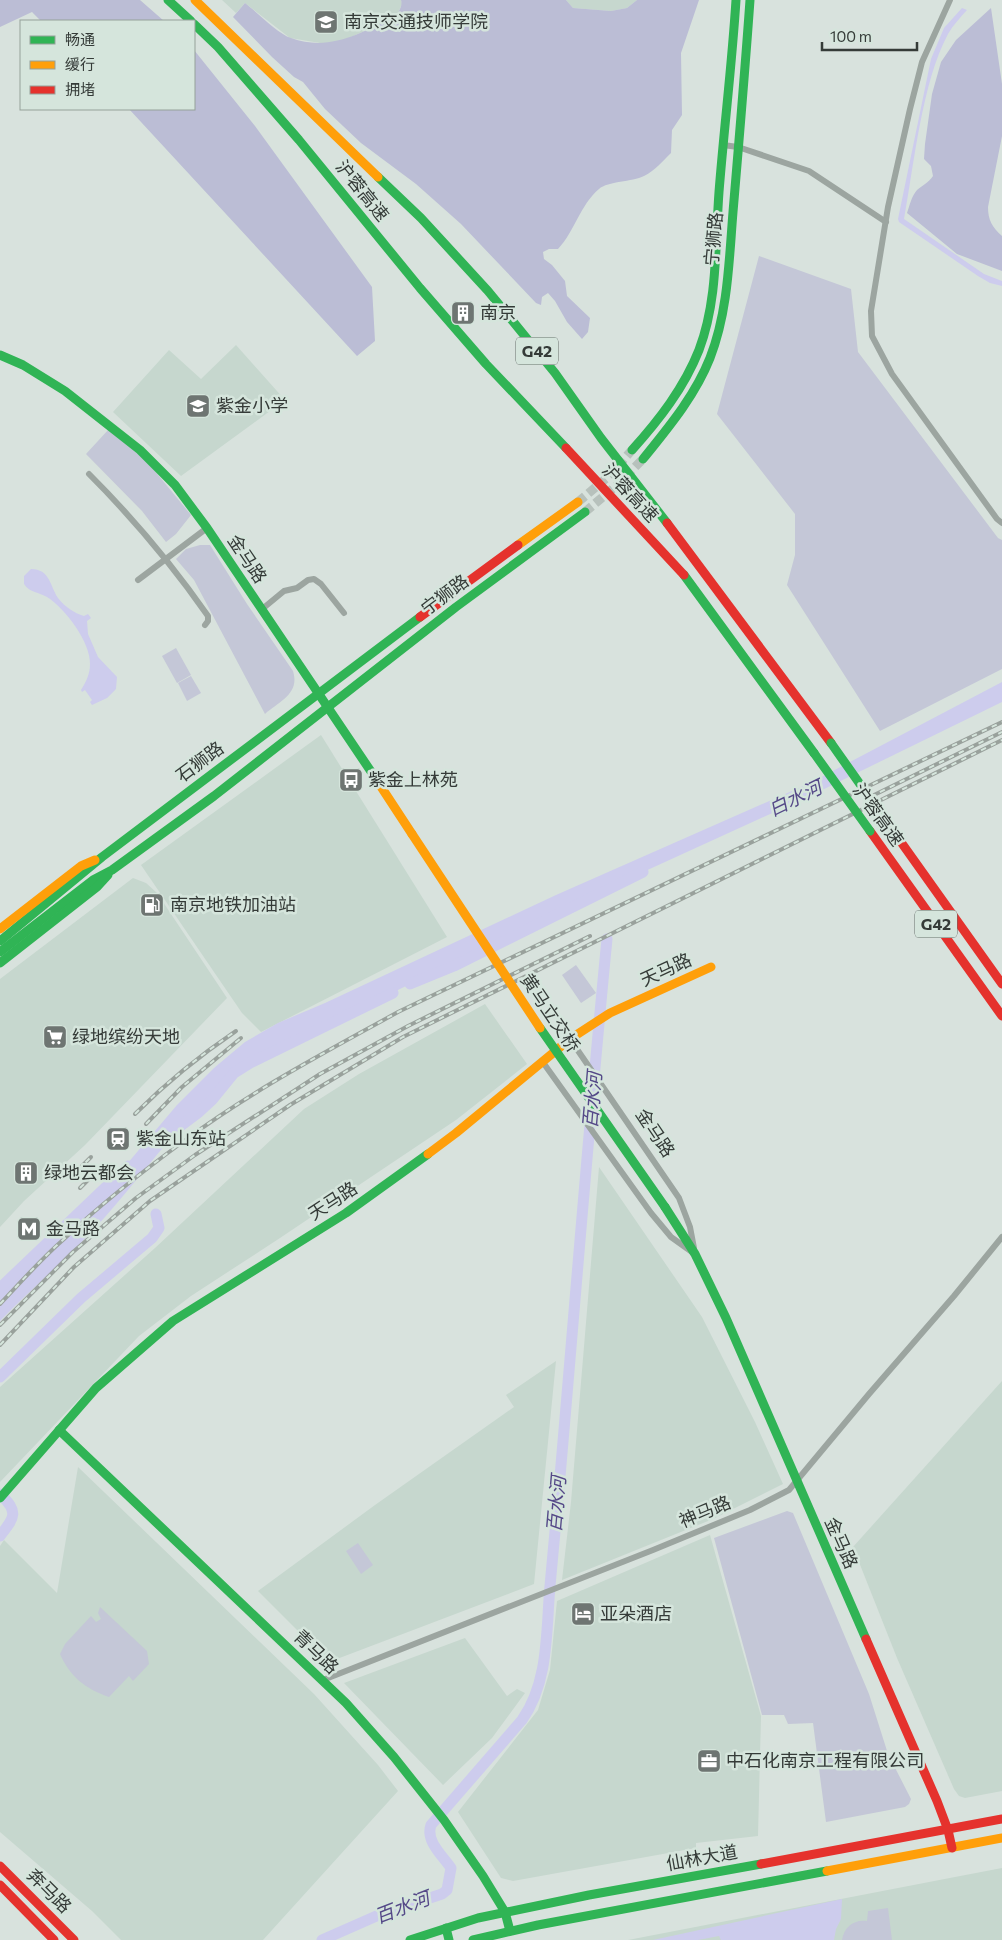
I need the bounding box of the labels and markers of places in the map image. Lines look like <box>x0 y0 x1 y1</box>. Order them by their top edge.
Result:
school or university icon: 南京交通技师学院 <box>313 9 339 35</box>
place label: 南京交通技师学院 <box>344 10 488 32</box>
building icon: 南京 <box>450 300 476 326</box>
place label: 南京 <box>480 301 516 323</box>
school or university icon: 紫金小学 <box>185 393 211 419</box>
place label: 紫金小学 <box>216 394 288 416</box>
bus stop icon: 紫金上林苑 <box>338 767 364 793</box>
place label: 紫金上林苑 <box>368 768 458 790</box>
fuel station icon: 南京地铁加油站 <box>139 892 165 918</box>
place label: 南京地铁加油站 <box>170 893 296 915</box>
supermarket icon: 绿地缤纷天地 <box>42 1024 68 1050</box>
place label: 绿地缤纷天地 <box>72 1025 180 1047</box>
station icon: 紫金山东站 <box>105 1126 131 1152</box>
place label: 紫金山东站 <box>136 1127 226 1149</box>
building icon: 绿地云都会 <box>13 1160 39 1186</box>
place label: 绿地云都会 <box>44 1161 134 1183</box>
metro station icon: 金马路 <box>16 1216 42 1242</box>
place label: 金马路 <box>46 1217 100 1239</box>
hotel icon: 亚朵酒店 <box>570 1601 596 1627</box>
place label: 亚朵酒店 <box>600 1602 672 1624</box>
office icon: 中石化南京工程有限公司 <box>696 1748 722 1774</box>
place label: 中石化南京工程有限公司 <box>726 1749 924 1771</box>

